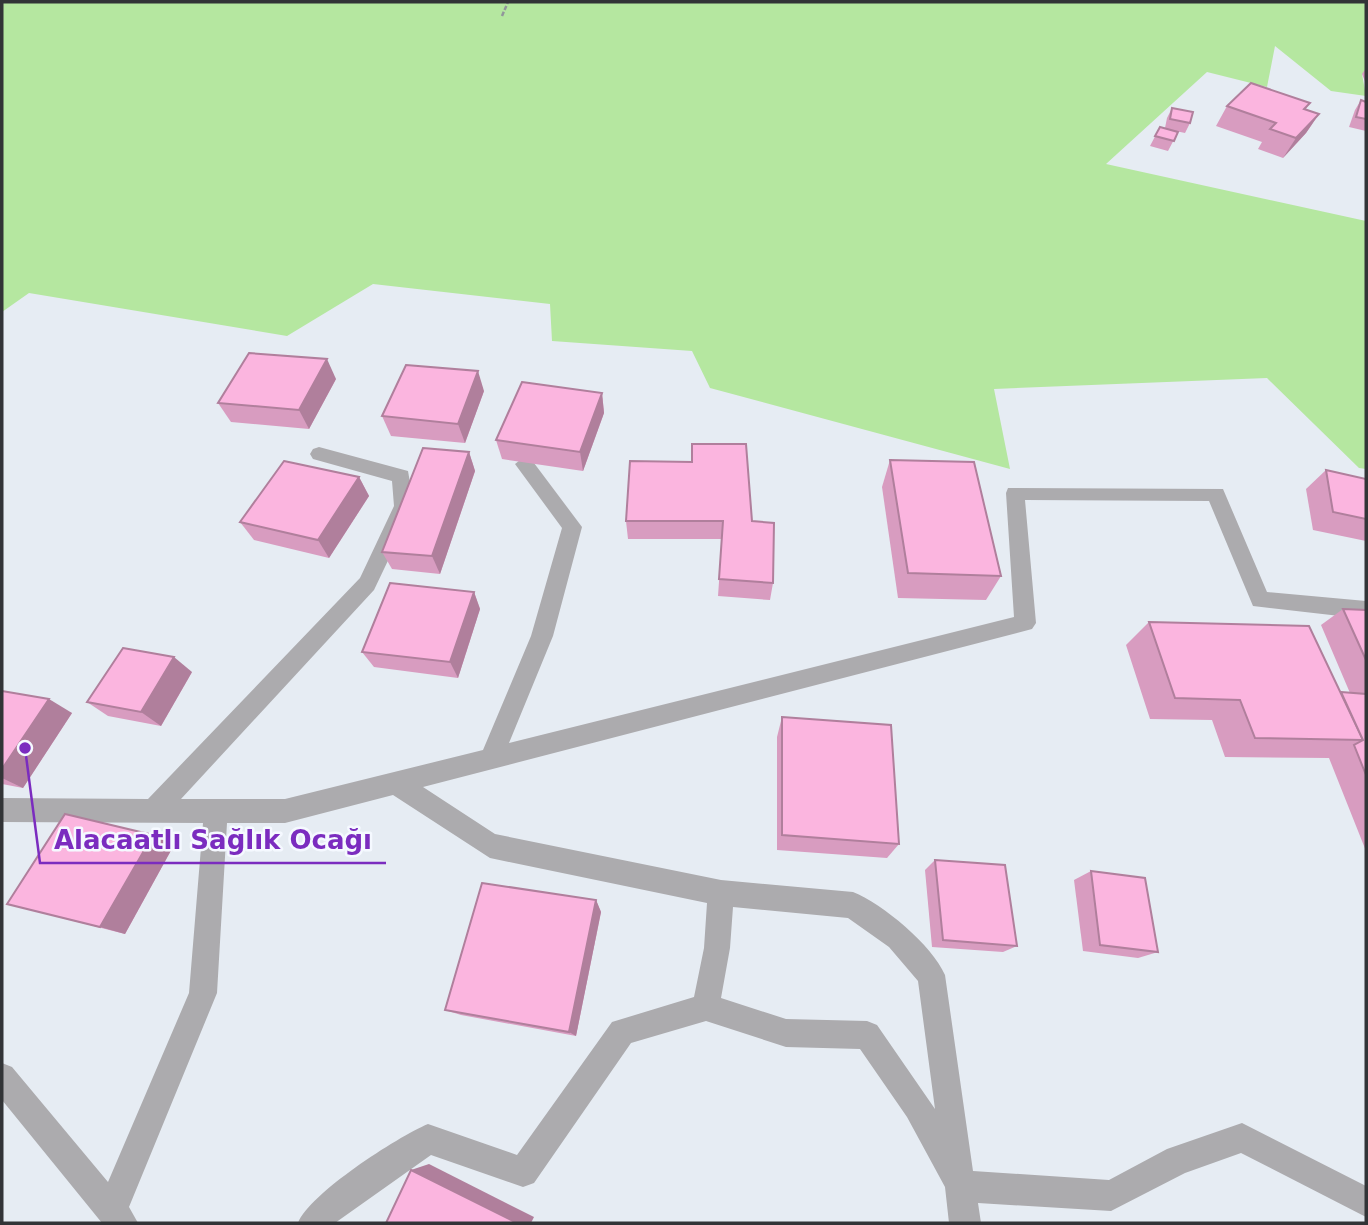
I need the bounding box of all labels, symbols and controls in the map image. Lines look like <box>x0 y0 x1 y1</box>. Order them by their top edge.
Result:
callout: Alacaatlı Sağlık Ocağı <box>40 816 386 863</box>
text: Alacaatlı Sağlık Ocağı <box>54 825 372 855</box>

